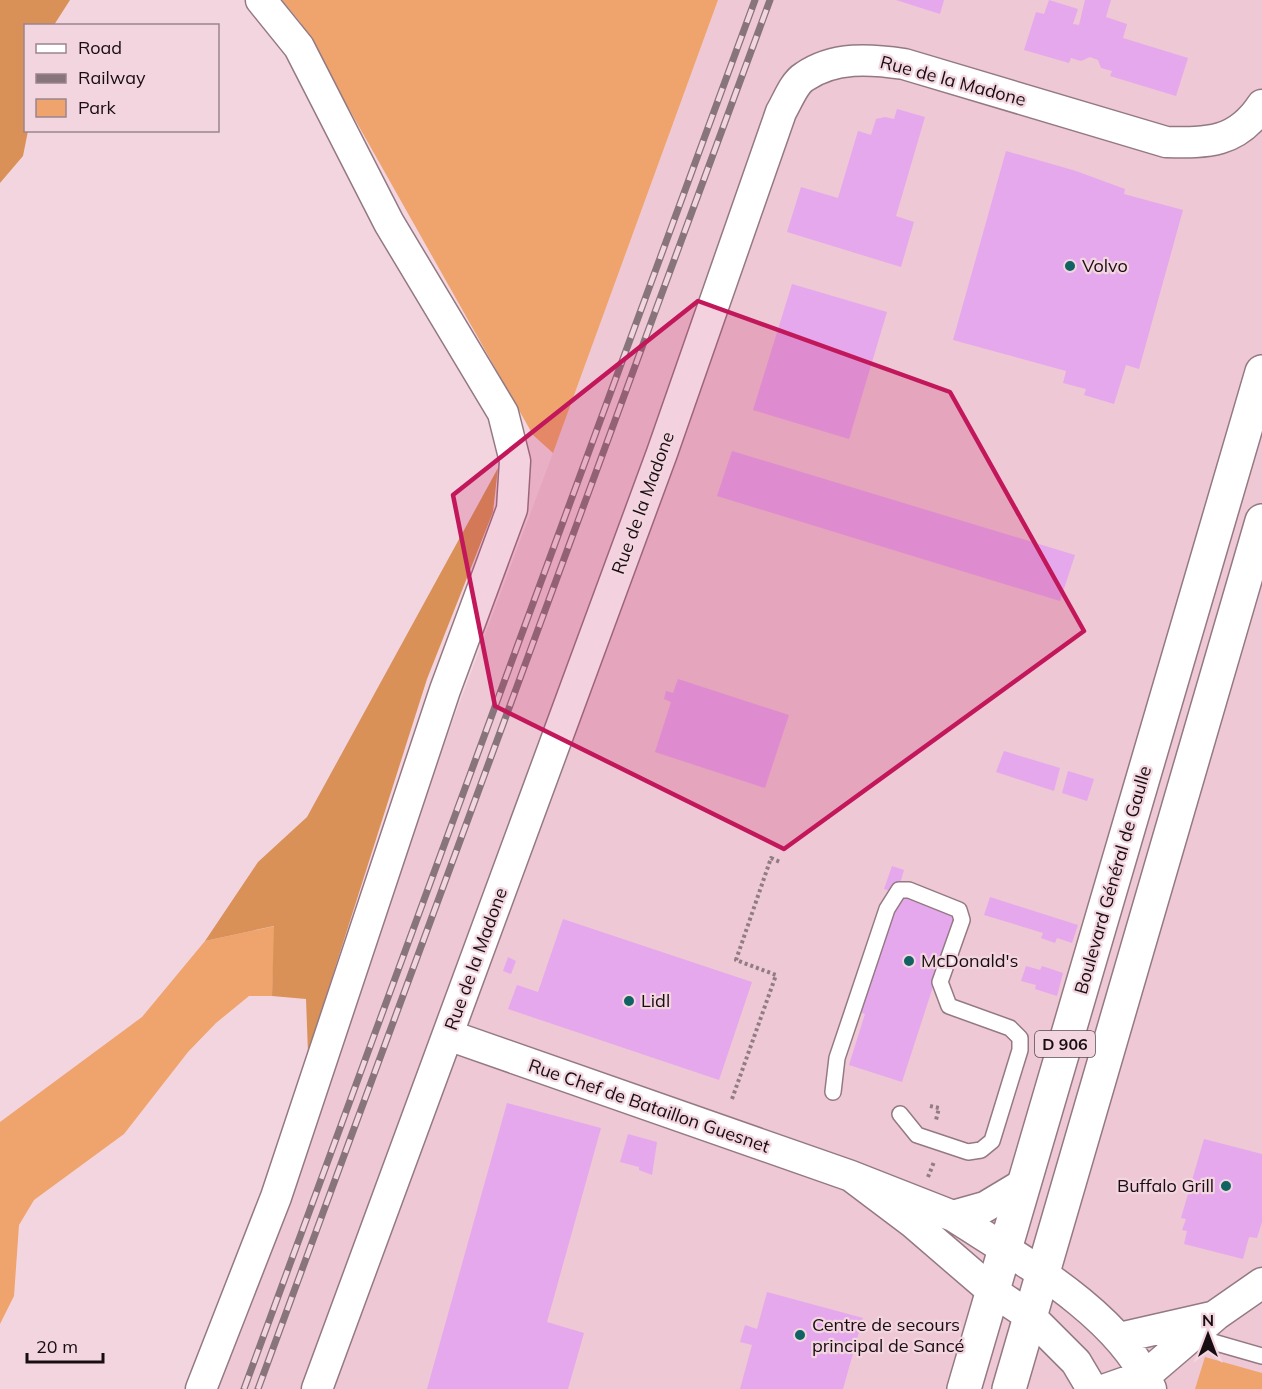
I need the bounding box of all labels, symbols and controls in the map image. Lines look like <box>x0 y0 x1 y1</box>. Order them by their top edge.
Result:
legend <box>24 24 219 132</box>
text: Road <box>78 36 122 59</box>
street label: Rue de la Madone <box>878 50 1029 111</box>
text: Railway <box>78 66 146 89</box>
text: Park <box>78 96 117 119</box>
place label: Volvo <box>1082 254 1128 277</box>
marker: Volvo <box>1063 259 1077 273</box>
street label: Rue de la Madone <box>606 428 679 577</box>
street label: Boulevard Général de Gaulle <box>1069 763 1156 997</box>
street label: Rue de la Madone <box>439 884 512 1033</box>
place label: McDonald's <box>921 949 1018 972</box>
marker: McDonald's <box>902 954 916 968</box>
place label: Lidl <box>641 989 670 1012</box>
marker: Lidl <box>622 994 636 1008</box>
road number: D 906 <box>1035 1031 1095 1057</box>
street label: Rue Chef de Bataillon Guesnet <box>526 1053 773 1158</box>
place label: Buffalo Grill <box>1117 1174 1214 1197</box>
marker: Buffalo Grill <box>1219 1179 1233 1193</box>
north arrow <box>1178 1305 1238 1365</box>
text: N <box>1202 1310 1214 1330</box>
place label: Centre de secours principal de Sancé <box>812 1313 964 1357</box>
scale bar <box>27 1326 104 1364</box>
marker: Centre de secours principal de Sancé <box>793 1328 807 1342</box>
text: 20 m <box>36 1335 78 1358</box>

